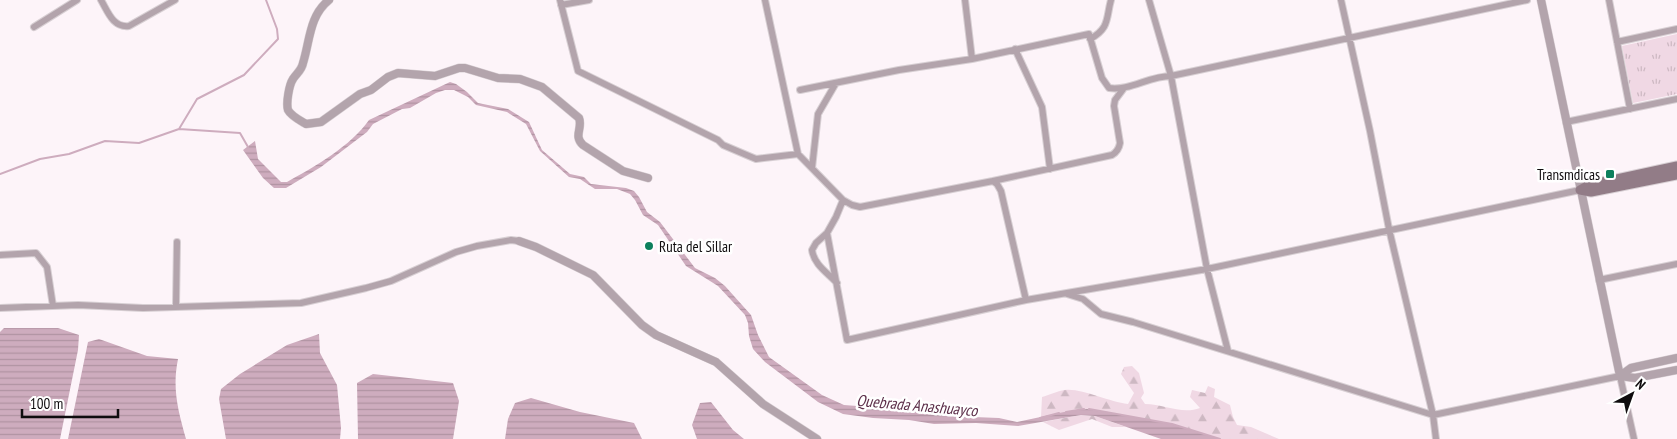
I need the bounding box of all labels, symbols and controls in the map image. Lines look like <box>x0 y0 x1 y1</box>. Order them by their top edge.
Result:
place label: Transmdicas <box>1537 165 1600 184</box>
marker: Transmdicas <box>1604 168 1616 180</box>
place label: Ruta del Sillar <box>659 237 733 256</box>
marker: Ruta del Sillar <box>643 240 655 252</box>
north arrow <box>1607 369 1657 419</box>
text: N <box>1632 375 1649 393</box>
scale bar <box>22 386 119 418</box>
water label: Quebrada Anashuayco <box>856 390 979 420</box>
text: 100 m <box>30 394 63 413</box>

